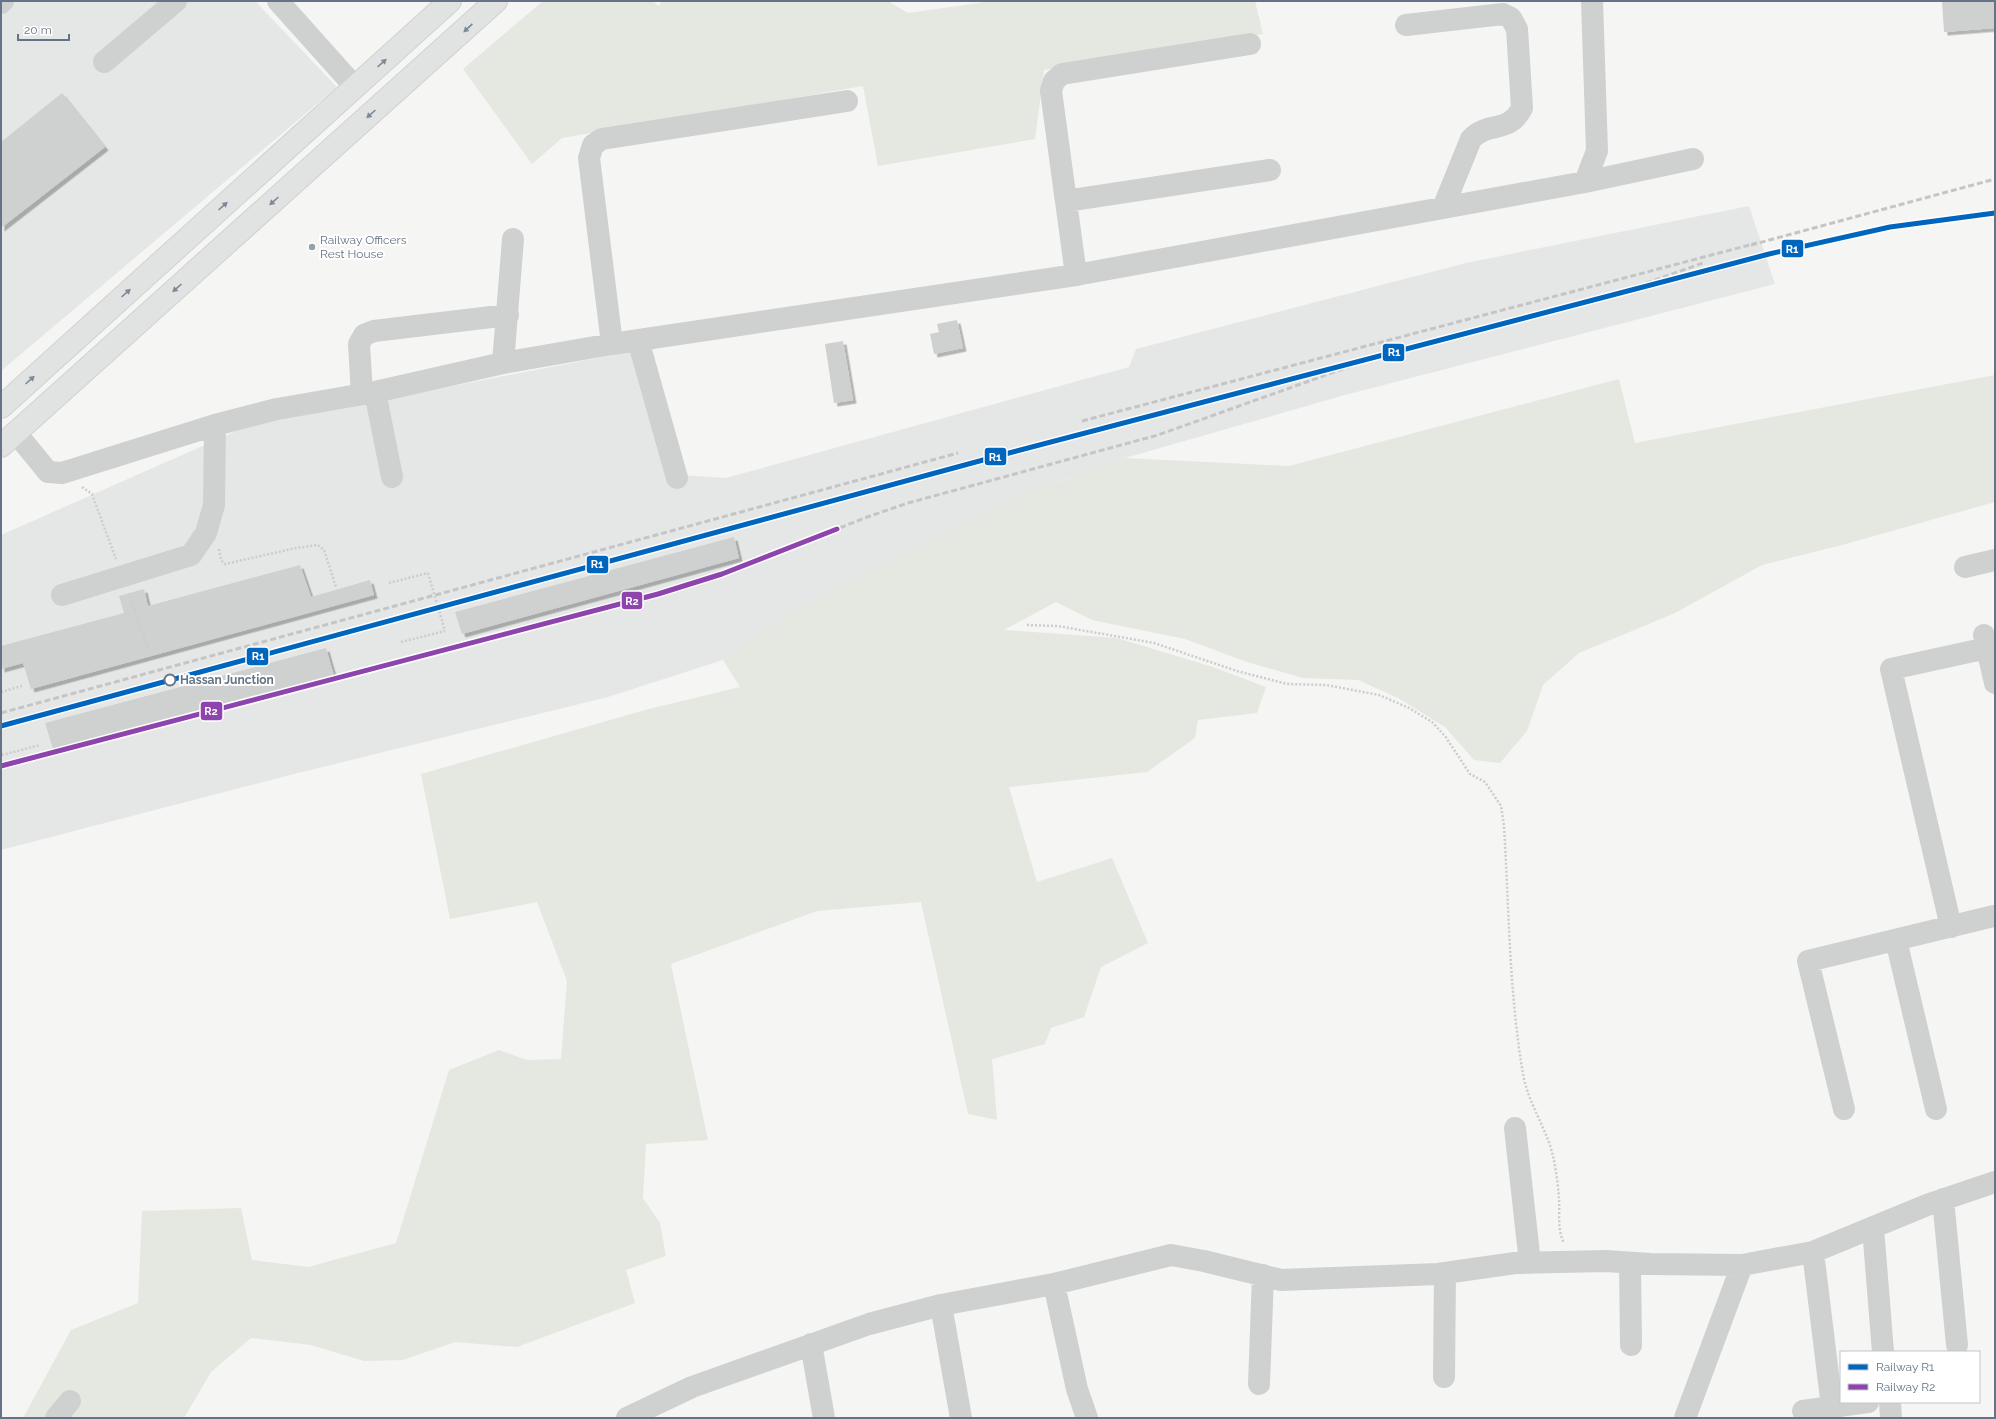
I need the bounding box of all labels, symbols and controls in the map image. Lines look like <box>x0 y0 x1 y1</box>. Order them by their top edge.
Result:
scale bar <box>18 16 69 42</box>
text: 20 m <box>24 23 52 37</box>
one-way arrow <box>463 23 473 32</box>
one-way arrow <box>376 58 387 67</box>
one-way arrow <box>366 110 376 119</box>
one-way arrow <box>269 196 279 205</box>
one-way arrow <box>217 201 228 210</box>
place label: Railway Officers Rest House <box>320 233 407 261</box>
line badge: R1 <box>1781 239 1804 258</box>
marker: Railway Officers Rest House <box>307 242 317 252</box>
text: R1 <box>1786 243 1799 256</box>
one-way arrow <box>172 283 182 292</box>
one-way arrow <box>121 288 131 297</box>
line badge: R1 <box>1382 343 1405 362</box>
text: R1 <box>1388 346 1401 359</box>
one-way arrow <box>25 376 35 385</box>
line badge: R1 <box>984 447 1007 466</box>
text: R1 <box>989 451 1002 464</box>
line badge: R1 <box>586 555 609 574</box>
text: R1 <box>591 558 604 571</box>
line badge: R2 <box>621 591 643 610</box>
text: R2 <box>625 595 639 608</box>
line badge: R1 <box>246 647 269 666</box>
text: R1 <box>252 650 265 663</box>
marker: Hassan Junction <box>163 673 177 687</box>
place label: Hassan Junction <box>180 673 274 687</box>
line badge: R2 <box>200 701 223 721</box>
text: R2 <box>204 705 218 718</box>
legend <box>1840 1351 1980 1403</box>
text: Railway R1 <box>1876 1360 1934 1374</box>
text: Railway R2 <box>1876 1380 1935 1394</box>

